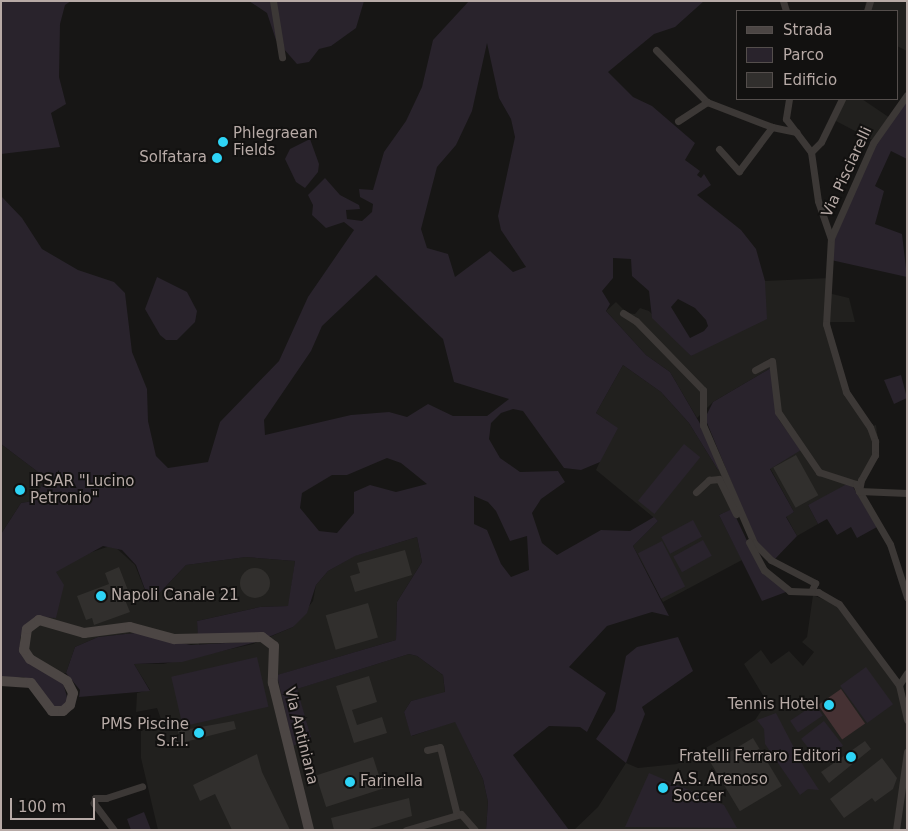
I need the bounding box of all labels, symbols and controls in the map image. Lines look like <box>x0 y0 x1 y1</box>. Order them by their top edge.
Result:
legend <box>736 10 898 100</box>
text: Strada <box>783 21 832 39</box>
text: Parco <box>783 46 824 64</box>
text: Edificio <box>783 71 837 89</box>
place label: Phlegraean Fields <box>233 124 318 159</box>
street label: Via Pisciarelli <box>818 124 876 220</box>
marker: Phlegraean Fields <box>217 136 229 148</box>
place label: Solfatara <box>139 149 207 167</box>
marker: Solfatara <box>211 152 223 164</box>
place label: IPSAR "Lucino Petronio" <box>30 472 134 507</box>
marker: IPSAR "Lucino Petronio" <box>14 484 26 496</box>
place label: Napoli Canale 21 <box>111 587 239 605</box>
marker: Napoli Canale 21 <box>95 590 107 602</box>
street label: Via Antiniana <box>280 686 322 786</box>
place label: Tennis Hotel <box>728 696 819 714</box>
marker: Tennis Hotel <box>823 699 835 711</box>
place label: PMS Piscine S.r.l. <box>101 715 189 750</box>
marker: PMS Piscine S.r.l. <box>193 727 205 739</box>
place label: Fratelli Ferraro Editori <box>679 748 841 766</box>
marker: Fratelli Ferraro Editori <box>845 751 857 763</box>
place label: A.S. Arenoso Soccer <box>673 770 768 805</box>
place label: Farinella <box>360 773 423 791</box>
marker: Farinella <box>344 776 356 788</box>
marker: A.S. Arenoso Soccer <box>657 782 669 794</box>
scale bar <box>12 788 98 820</box>
text: 100 m <box>18 798 66 816</box>

